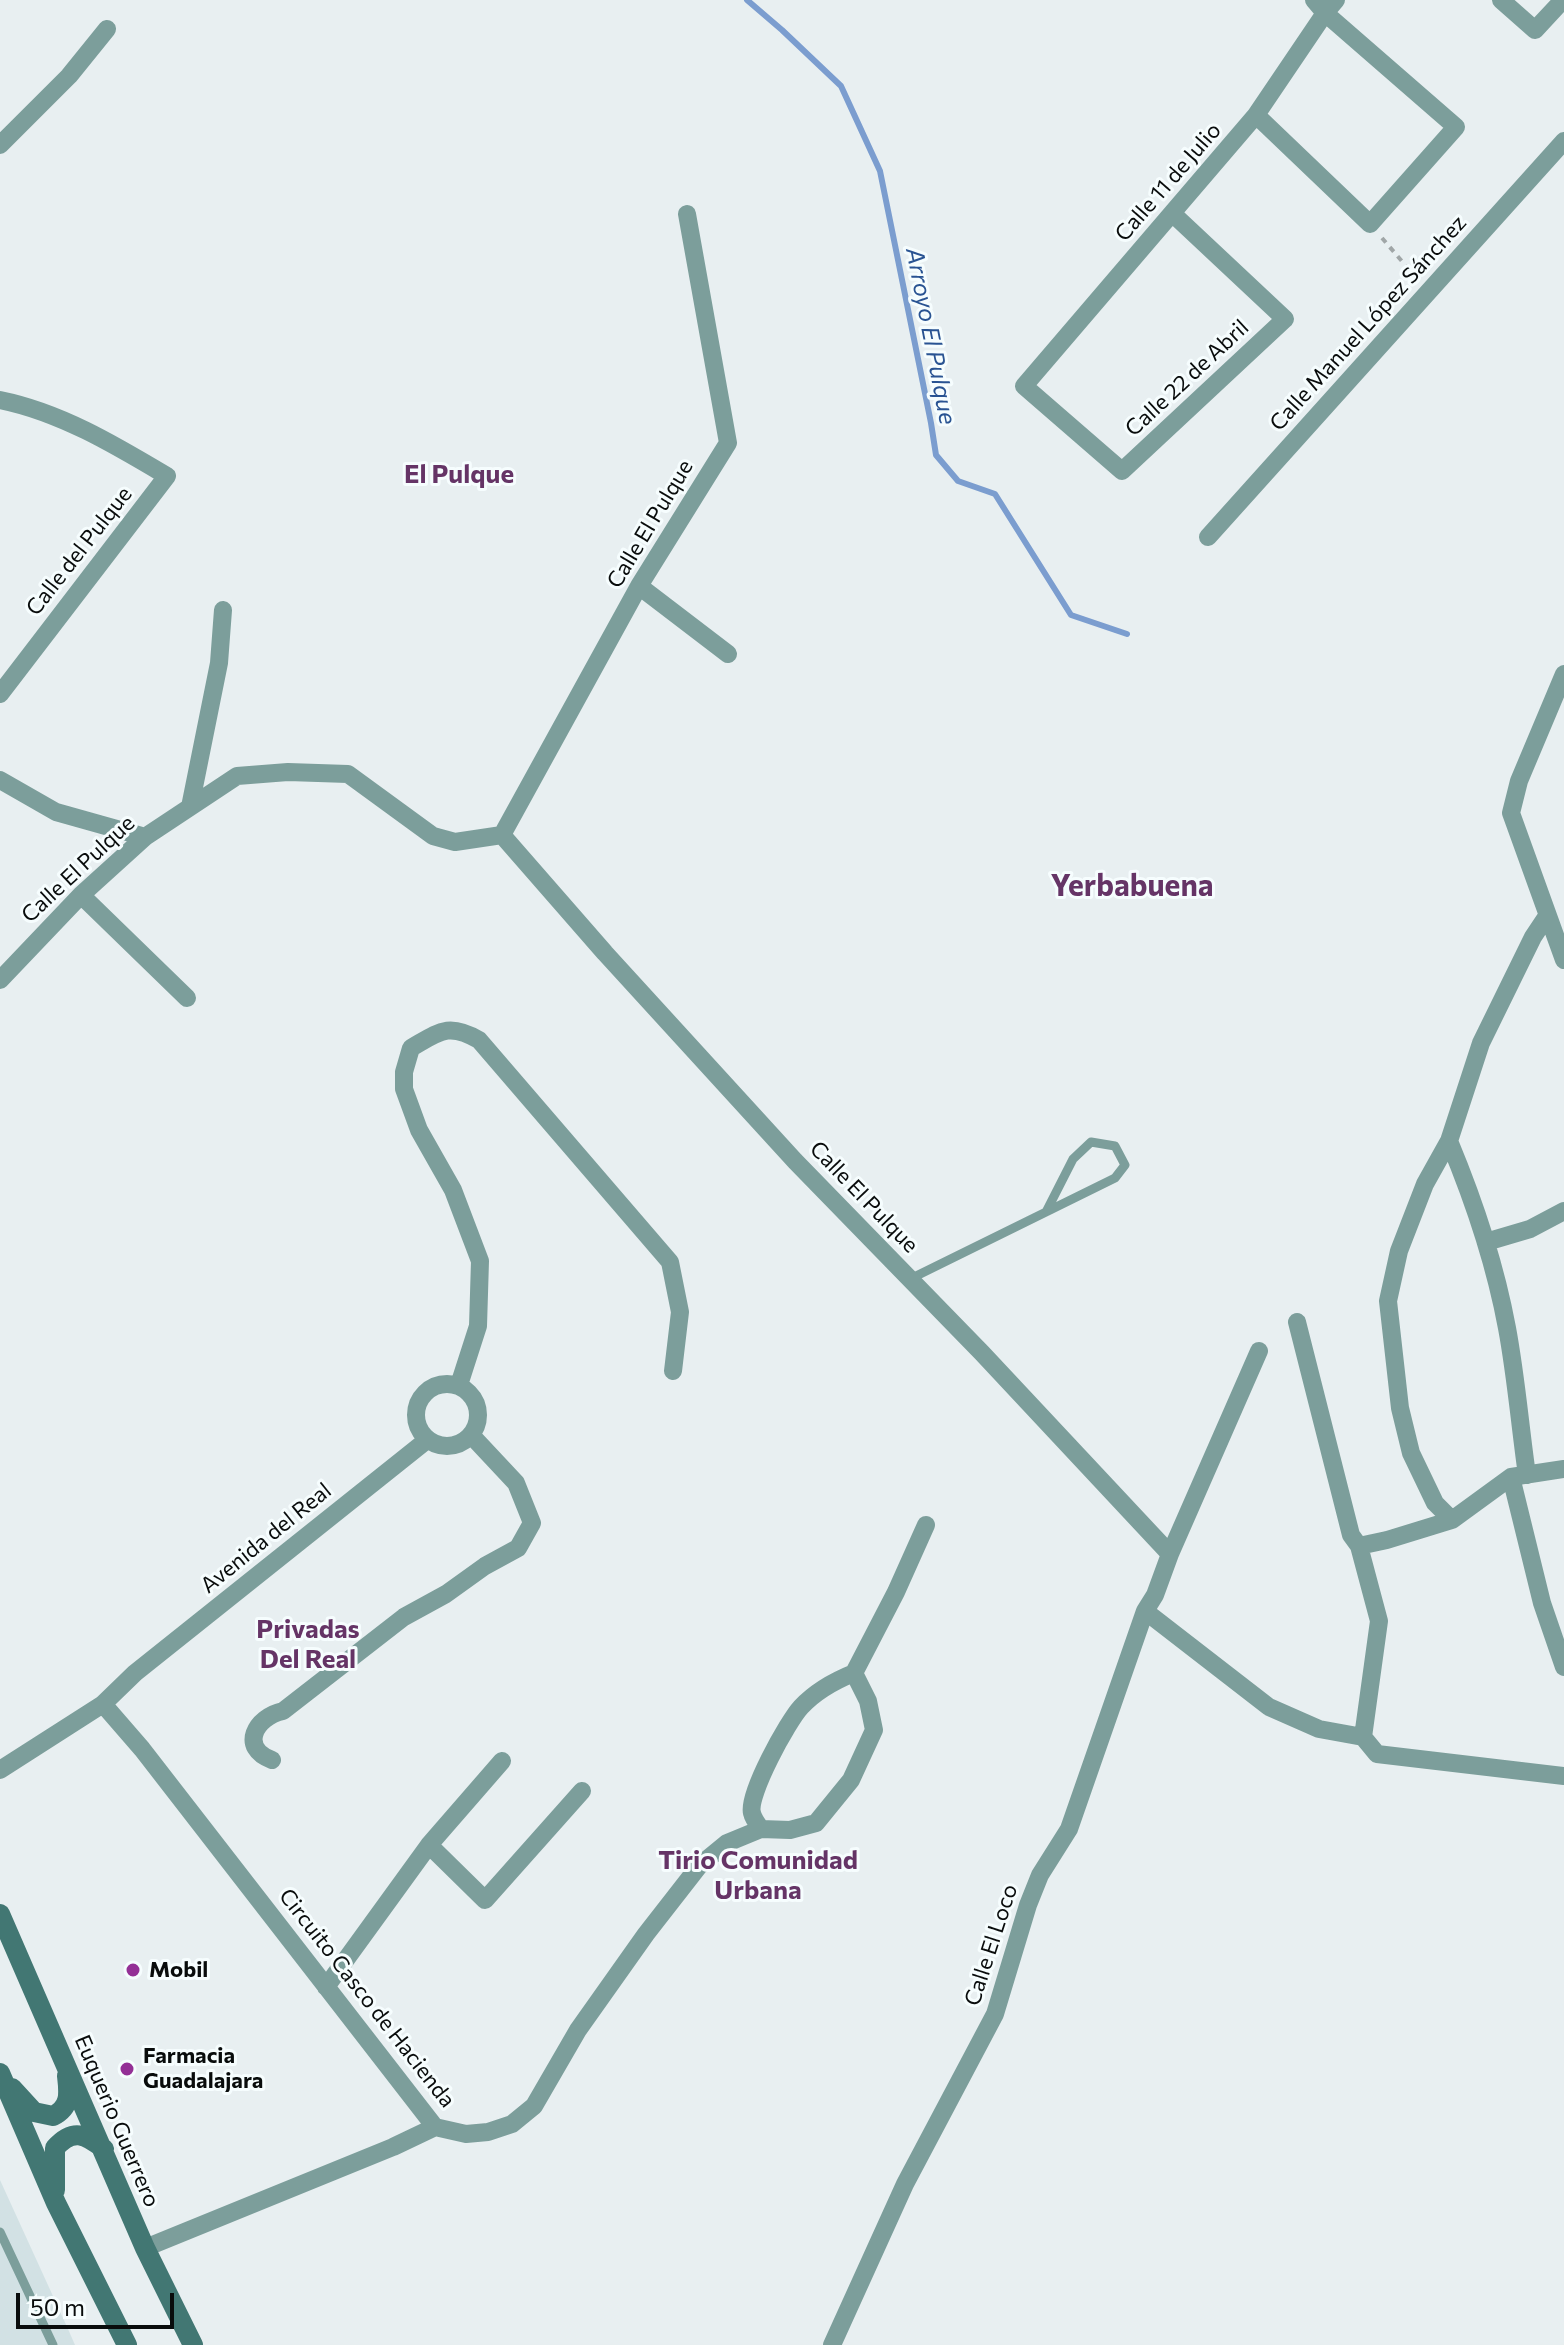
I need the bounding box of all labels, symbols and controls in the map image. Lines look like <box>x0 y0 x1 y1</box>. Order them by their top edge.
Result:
street label: Calle 11 de Julio <box>1109 117 1227 247</box>
street label: Calle Manuel López Sánchez <box>1264 210 1472 436</box>
water label: Arroyo El Pulque <box>900 245 962 427</box>
street label: Calle 22 de Abril <box>1120 314 1254 442</box>
street label: Calle El Pulque <box>601 455 699 593</box>
district label: El Pulque <box>404 458 514 490</box>
street label: Calle del Pulque <box>21 481 137 621</box>
street label: Calle El Pulque <box>16 810 140 928</box>
district label: Yerbabuena <box>1050 868 1214 904</box>
street label: Calle El Pulque <box>804 1136 924 1258</box>
street label: Avenida del Real <box>195 1477 337 1599</box>
district label: Privadas Del Real <box>256 1613 360 1674</box>
district label: Tirio Comunidad Urbana <box>658 1844 858 1906</box>
street label: Calle El Loco <box>959 1881 1023 2009</box>
street label: Circuito Casco de Hacienda <box>273 1883 461 2113</box>
place label: Mobil <box>149 1957 208 1983</box>
marker: Mobil <box>124 1961 142 1979</box>
street label: Euquerio Guerrero <box>69 2031 165 2211</box>
place label: Farmacia Guadalajara <box>143 2043 263 2094</box>
marker: Farmacia Guadalajara <box>118 2060 136 2078</box>
scale bar <box>20 2277 178 2327</box>
text: 50 m <box>30 2292 85 2321</box>

